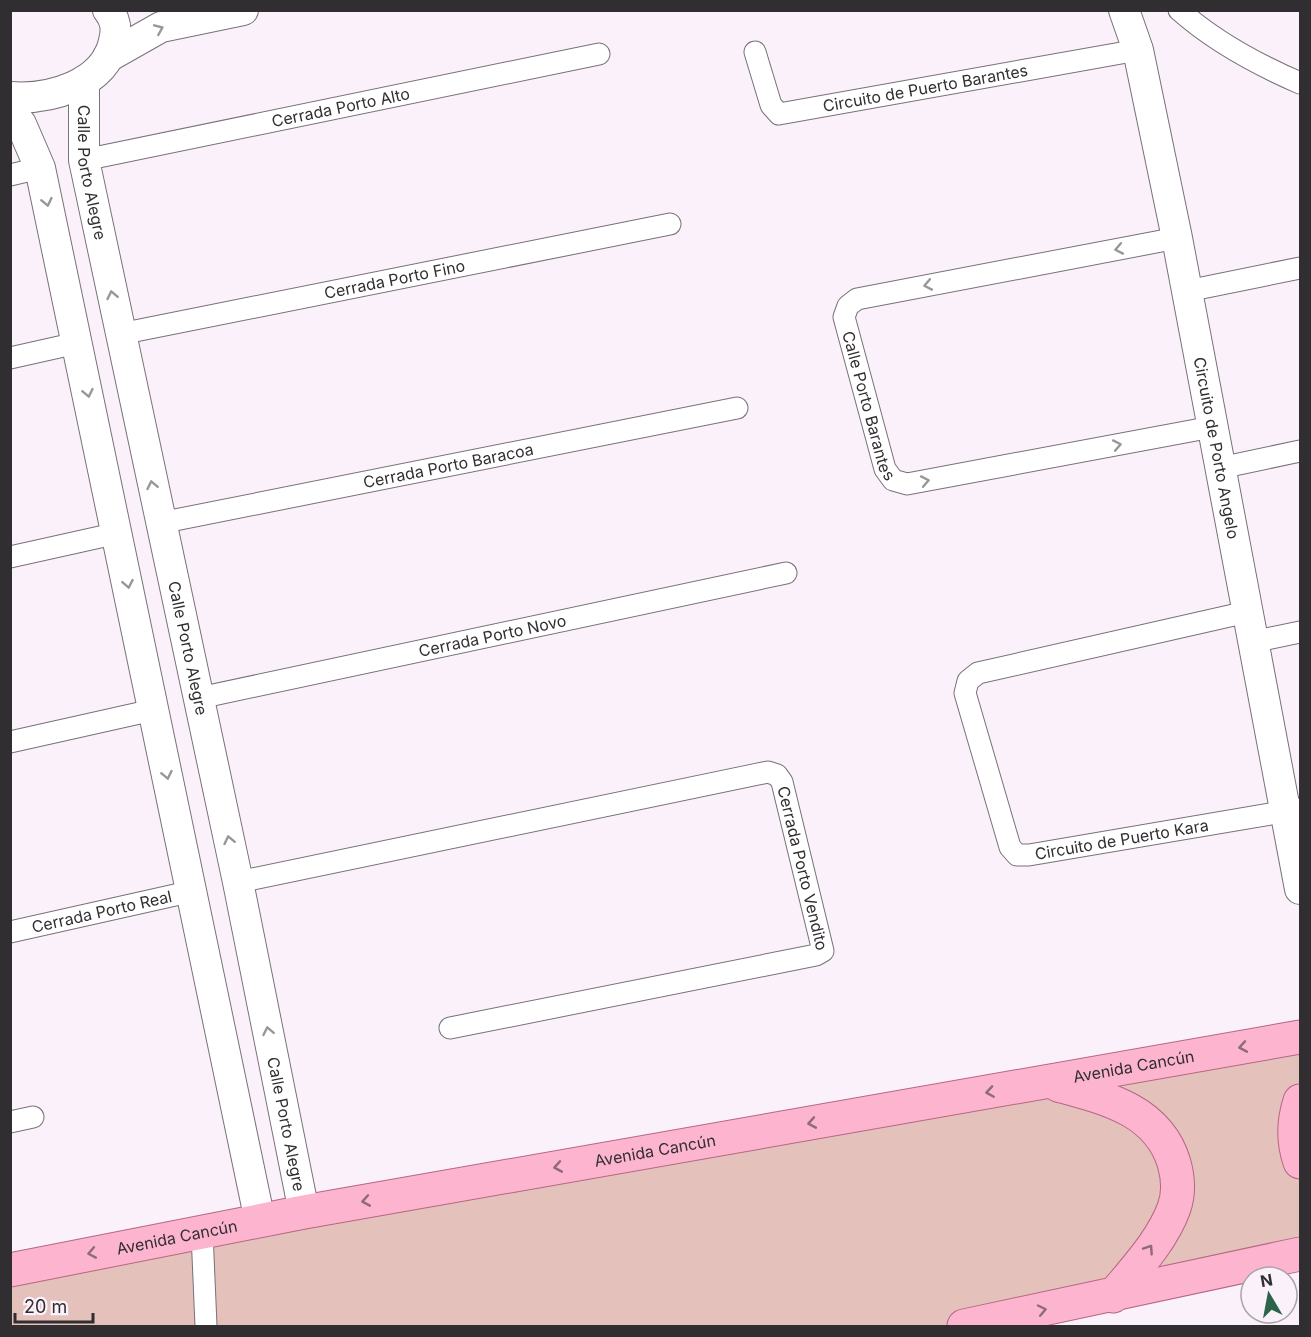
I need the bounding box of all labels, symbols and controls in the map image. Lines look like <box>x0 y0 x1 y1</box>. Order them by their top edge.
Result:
one-way arrow <box>153 24 164 36</box>
street label: Circuito de Puerto Barantes <box>821 60 1029 116</box>
street label: Cerrada Porto Alto <box>270 83 411 131</box>
street label: Calle Porto Alegre <box>74 105 111 242</box>
one-way arrow <box>40 197 53 207</box>
one-way arrow <box>1115 242 1125 255</box>
street label: Cerrada Porto Fino <box>322 255 467 303</box>
one-way arrow <box>923 278 933 291</box>
one-way arrow <box>106 290 119 300</box>
street label: Calle Porto Barantes <box>838 329 900 484</box>
street label: Circuito de Porto Angelo <box>1190 355 1244 541</box>
one-way arrow <box>81 388 94 398</box>
street label: Cerrada Porto Baracoa <box>361 439 535 492</box>
one-way arrow <box>1111 439 1121 452</box>
one-way arrow <box>920 475 930 488</box>
one-way arrow <box>146 481 159 491</box>
one-way arrow <box>121 578 134 588</box>
street label: Calle Porto Alegre <box>164 579 212 717</box>
street label: Cerrada Porto Novo <box>417 610 568 661</box>
one-way arrow <box>160 769 173 779</box>
street label: Cerrada Porto Vendito <box>773 784 832 952</box>
street label: Circuito de Puerto Kara <box>1033 815 1210 864</box>
one-way arrow <box>224 835 237 845</box>
street label: Cerrada Porto Real <box>30 886 174 937</box>
one-way arrow <box>262 1026 275 1036</box>
one-way arrow <box>1238 1041 1248 1053</box>
street label: Avenida Cancún <box>1071 1046 1196 1087</box>
street label: Calle Porto Alegre <box>263 1055 310 1193</box>
one-way arrow <box>986 1086 995 1098</box>
one-way arrow <box>807 1116 817 1128</box>
street label: Avenida Cancún <box>593 1130 717 1171</box>
one-way arrow <box>553 1161 563 1173</box>
one-way arrow <box>361 1194 371 1207</box>
street label: Avenida Cancún <box>115 1215 239 1259</box>
one-way arrow <box>1142 1245 1153 1256</box>
one-way arrow <box>87 1246 97 1259</box>
north arrow <box>1239 1265 1299 1325</box>
text: N <box>1259 1269 1274 1291</box>
scale bar <box>15 1286 93 1324</box>
text: 20 m <box>24 1296 67 1317</box>
one-way arrow <box>1037 1305 1047 1318</box>

